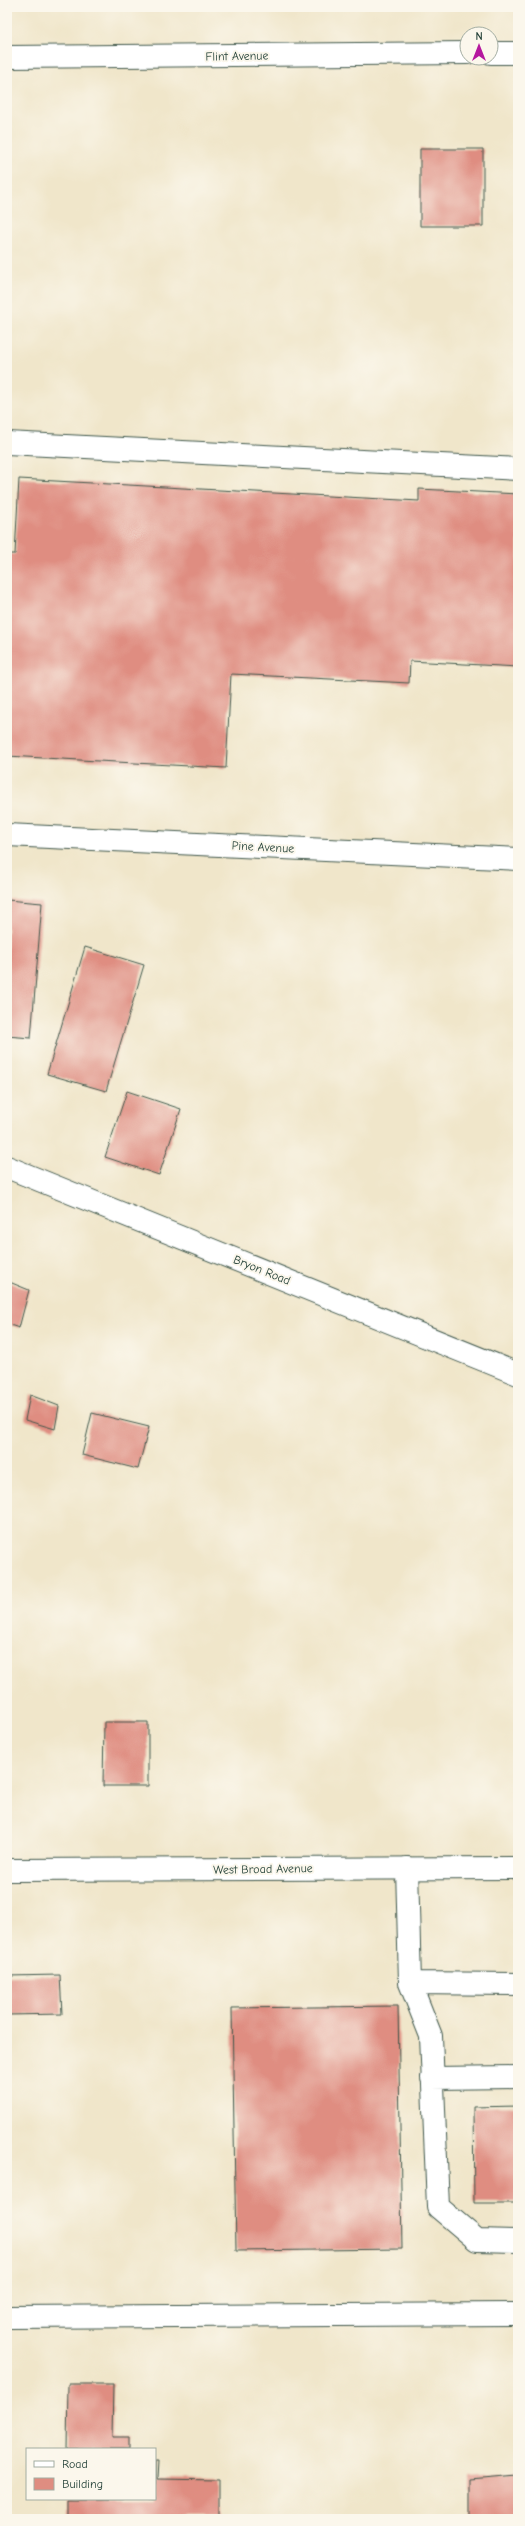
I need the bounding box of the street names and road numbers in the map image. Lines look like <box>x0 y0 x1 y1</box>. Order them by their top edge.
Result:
street label: Flint Avenue <box>205 48 269 64</box>
street label: Pine Avenue <box>231 838 295 856</box>
street label: Bryon Road <box>231 1252 293 1288</box>
street label: West Broad Avenue <box>213 1861 313 1877</box>

